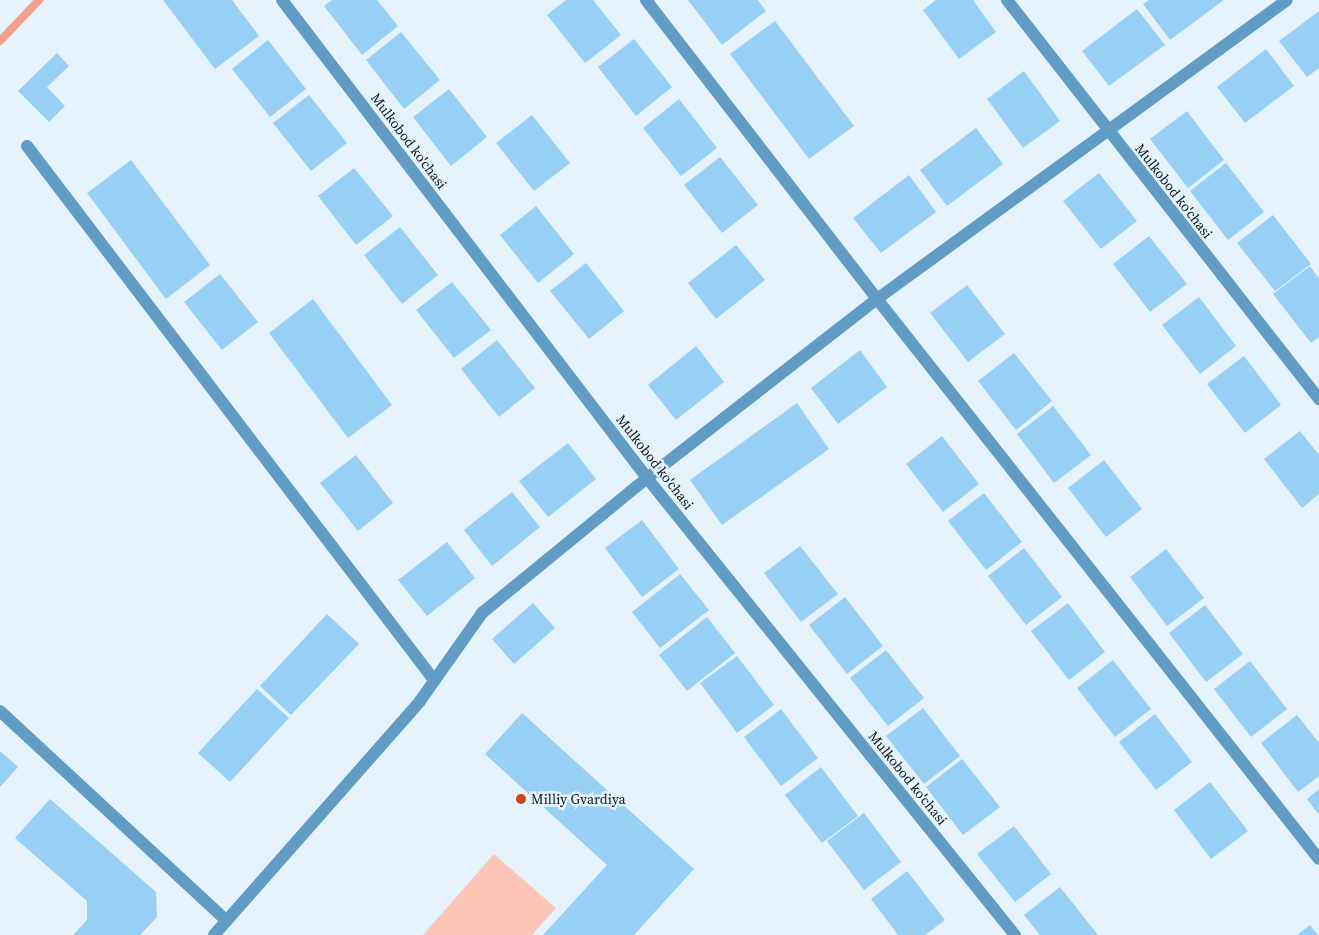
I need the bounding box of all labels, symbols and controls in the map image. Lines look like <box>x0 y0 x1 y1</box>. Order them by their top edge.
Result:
street label: Mulkobod ko'chasi <box>368 90 450 192</box>
street label: Mulkobod ko'chasi <box>1132 140 1216 242</box>
street label: Mulkobod ko'chasi <box>613 411 697 513</box>
street label: Mulkobod ko'chasi <box>865 728 951 828</box>
place label: Milliy Gvardiya <box>531 791 626 807</box>
marker: Milliy Gvardiya <box>515 793 527 805</box>

